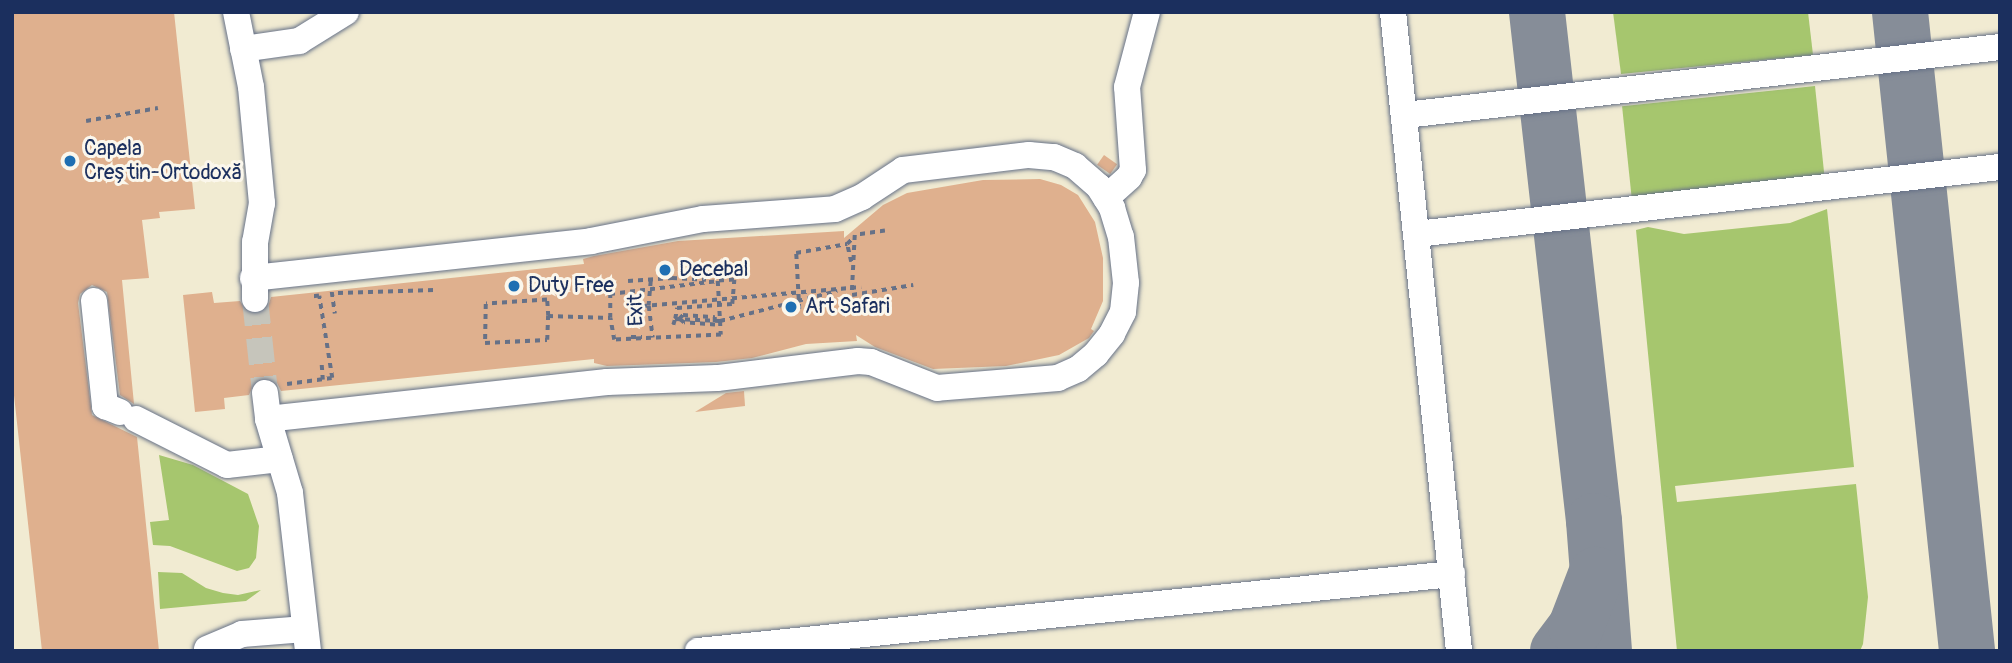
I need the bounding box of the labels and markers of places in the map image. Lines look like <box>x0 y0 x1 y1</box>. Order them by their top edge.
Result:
place label: Capela Creștin-Ortodoxă <box>84 136 243 186</box>
marker: Capela Creștin-Ortodoxă <box>62 153 78 169</box>
place label: Decebal <box>679 257 749 283</box>
marker: Decebal <box>657 262 673 278</box>
place label: Duty Free <box>528 273 614 299</box>
marker: Duty Free <box>506 278 522 294</box>
place label: Art Safari <box>805 294 890 320</box>
marker: Art Safari <box>783 299 799 315</box>

